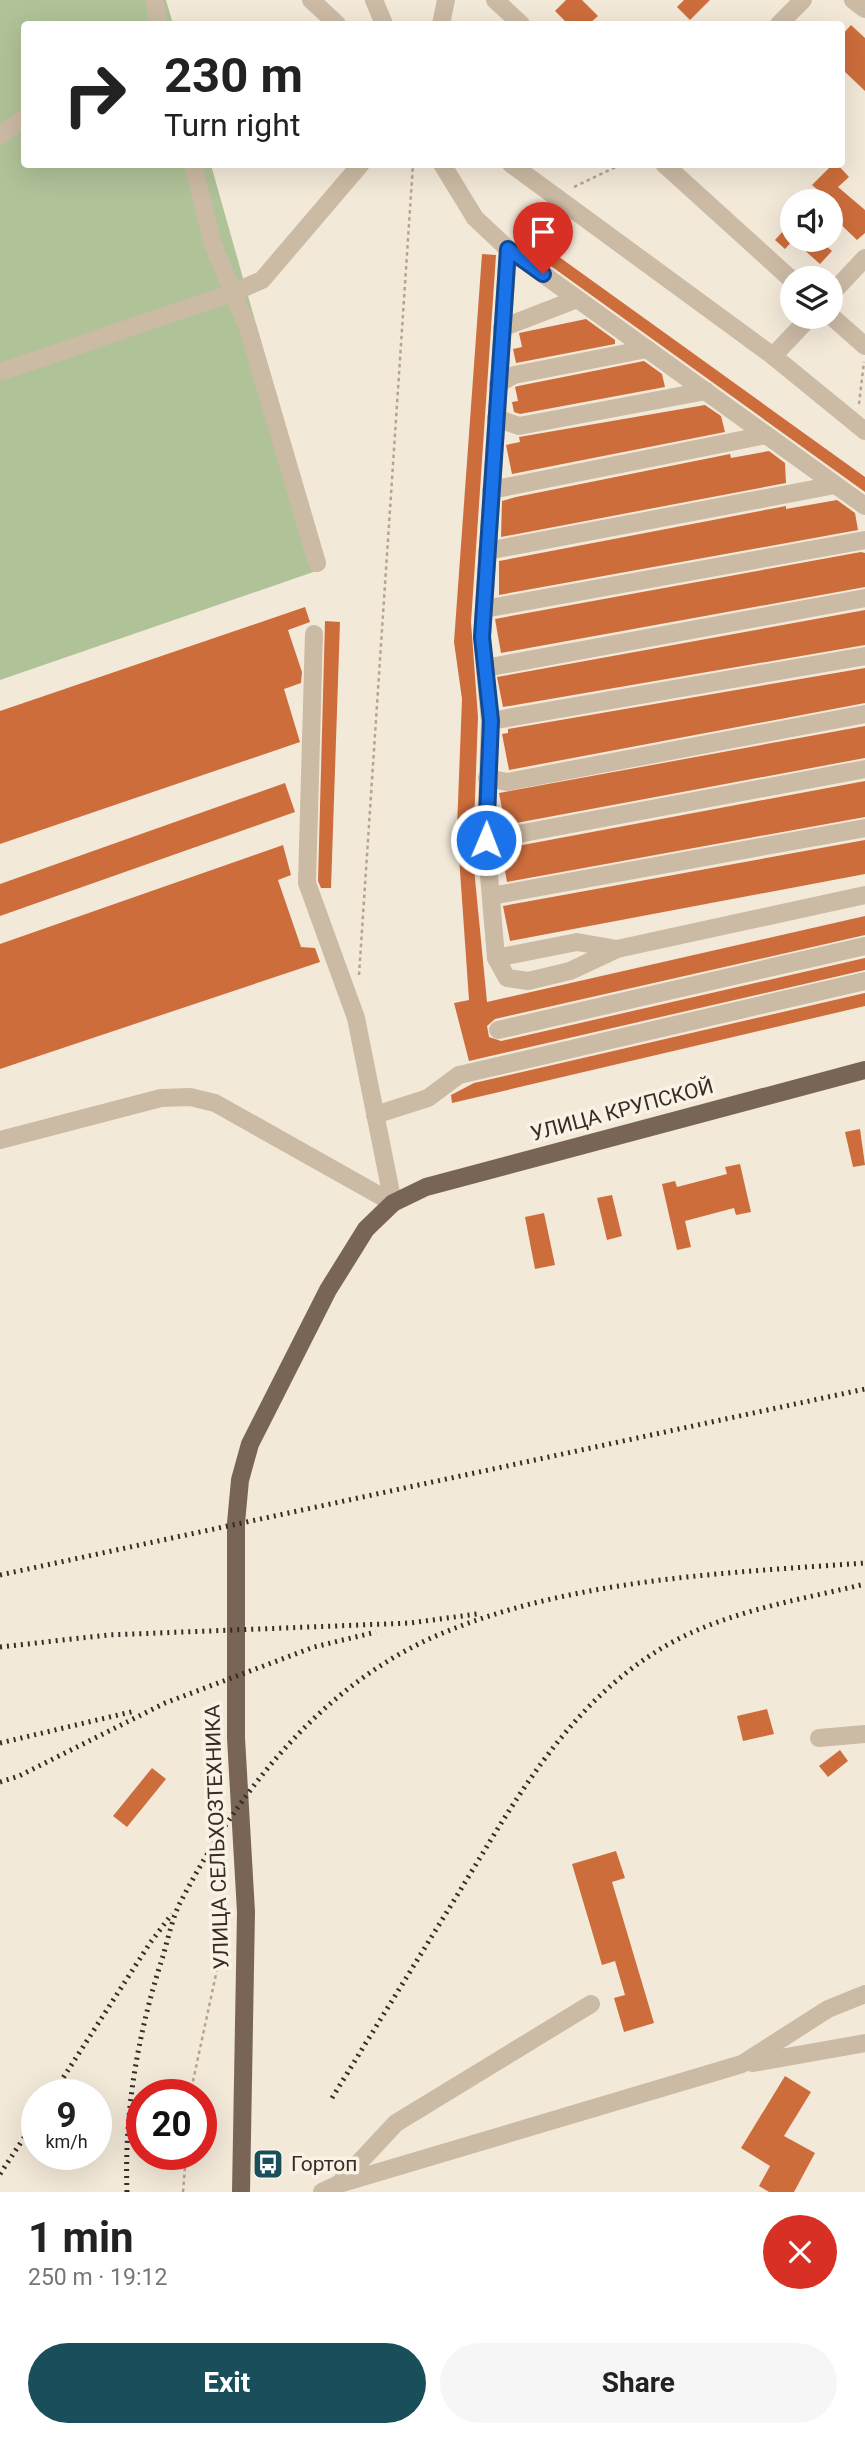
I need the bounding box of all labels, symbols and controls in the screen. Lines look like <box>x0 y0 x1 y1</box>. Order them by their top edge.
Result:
text: 230 m <box>164 47 303 104</box>
icon: right <box>49 49 140 140</box>
text: Turn right <box>164 106 300 144</box>
map controls <box>780 189 843 329</box>
button: sound <box>780 189 843 252</box>
pin <box>513 202 573 274</box>
icon: arrive <box>524 213 562 251</box>
button: layers <box>780 266 843 329</box>
position arrow <box>449 803 523 877</box>
street label: УЛИЦА КРУПСКОЙ <box>528 1074 716 1146</box>
street label: УЛИЦА СЕЛЬХОЗТЕХНИКА <box>200 1704 234 1970</box>
speed limit sign: 20 <box>126 2079 217 2170</box>
text: 9 <box>56 2095 77 2136</box>
text: km/h <box>45 2131 88 2152</box>
bus stop icon: Гортоп <box>251 2147 285 2181</box>
place label: Гортоп <box>291 2152 357 2176</box>
text: 1 min <box>28 2213 134 2262</box>
button: close <box>763 2215 837 2289</box>
text: 250 m · 19:12 <box>28 2264 167 2291</box>
button: Exit <box>28 2343 426 2423</box>
button: Share <box>440 2343 837 2423</box>

